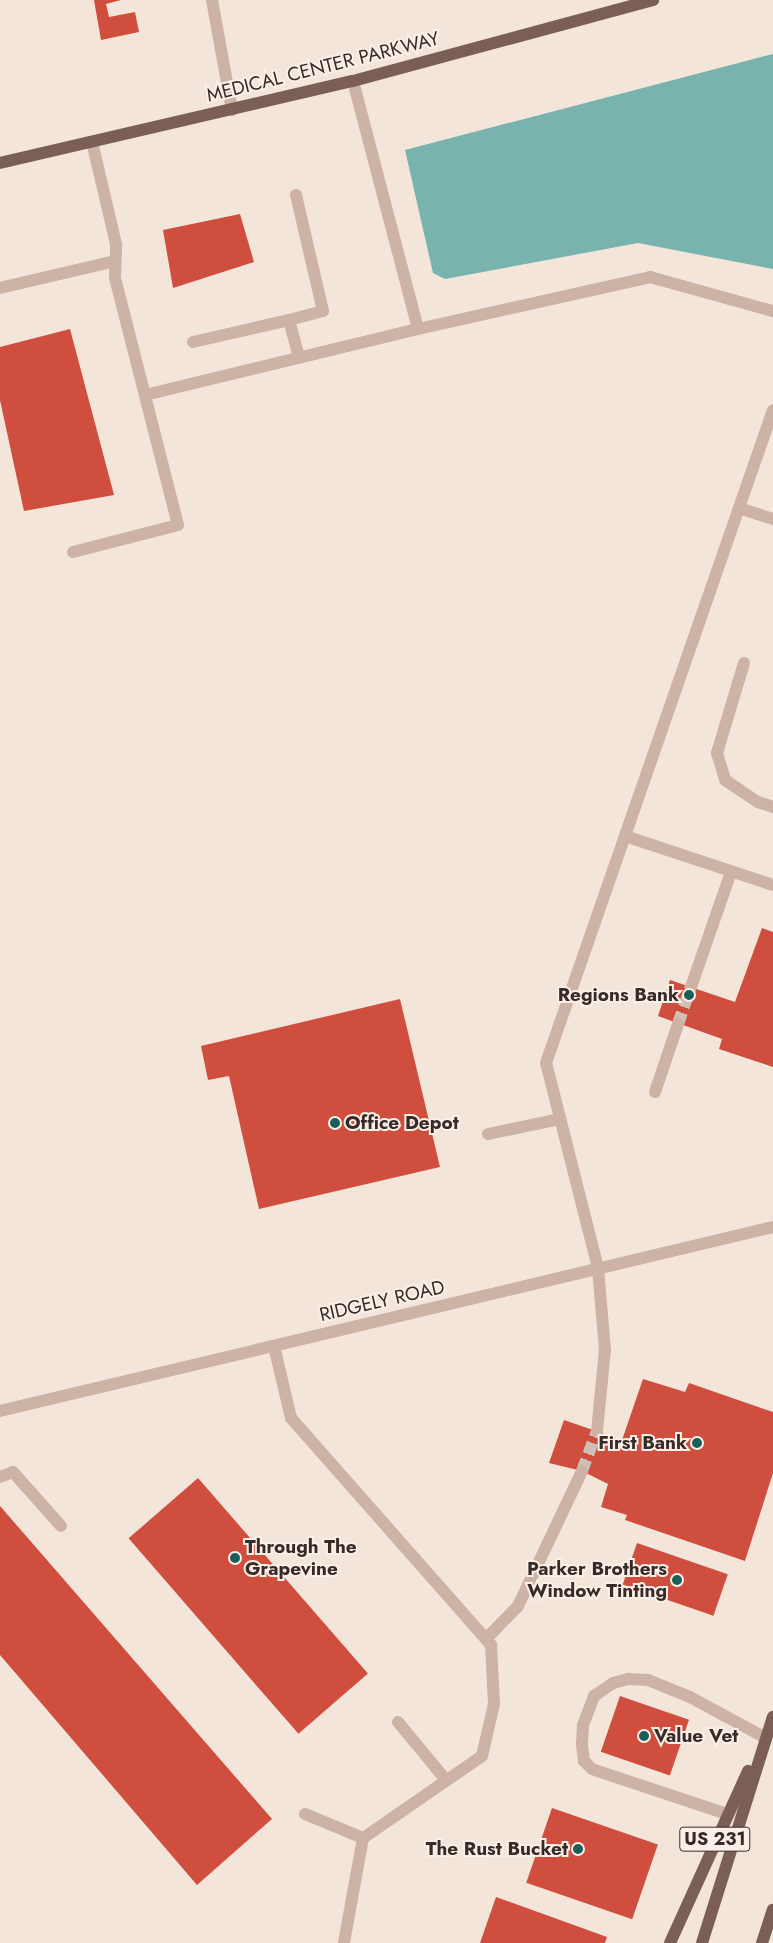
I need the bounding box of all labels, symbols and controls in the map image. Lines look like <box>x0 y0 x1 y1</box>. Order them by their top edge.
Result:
street label: MEDICAL CENTER PARKWAY <box>204 27 442 107</box>
place label: Regions Bank <box>558 984 679 1006</box>
marker: Regions Bank <box>683 989 695 1001</box>
place label: Office Depot <box>345 1112 459 1134</box>
marker: Office Depot <box>329 1117 341 1129</box>
street label: RIDGELY ROAD <box>317 1276 447 1326</box>
place label: First Bank <box>598 1432 687 1454</box>
marker: First Bank <box>691 1437 703 1449</box>
place label: Through The Grapevine <box>245 1536 357 1580</box>
marker: Through The Grapevine <box>229 1552 241 1564</box>
place label: Parker Brothers Window Tinting <box>527 1558 667 1602</box>
marker: Parker Brothers Window Tinting <box>671 1574 683 1586</box>
place label: Value Vet <box>654 1725 738 1747</box>
marker: Value Vet <box>638 1730 650 1742</box>
road number: US 231 <box>679 1824 751 1855</box>
place label: The Rust Bucket <box>426 1838 568 1860</box>
marker: The Rust Bucket <box>572 1843 584 1855</box>

